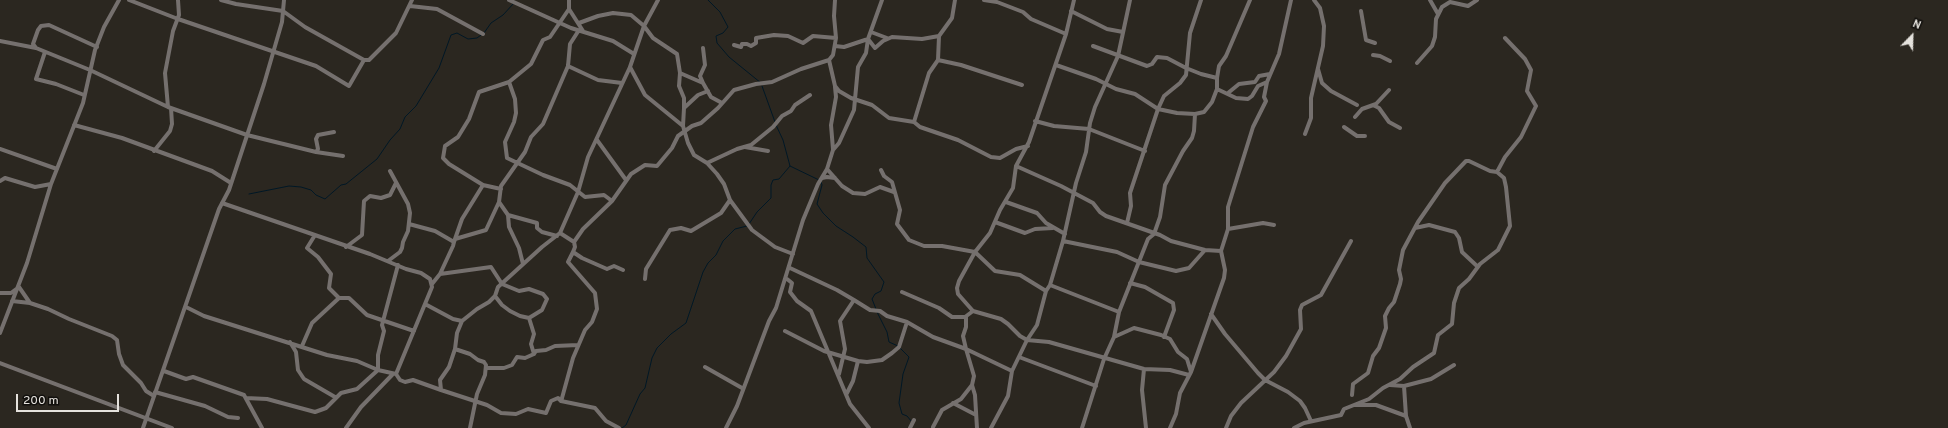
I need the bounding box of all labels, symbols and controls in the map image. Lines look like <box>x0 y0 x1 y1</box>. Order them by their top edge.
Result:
north arrow <box>1892 16 1932 56</box>
text: N <box>1910 17 1923 33</box>
scale bar <box>18 386 121 412</box>
text: 200 m <box>23 393 59 409</box>

